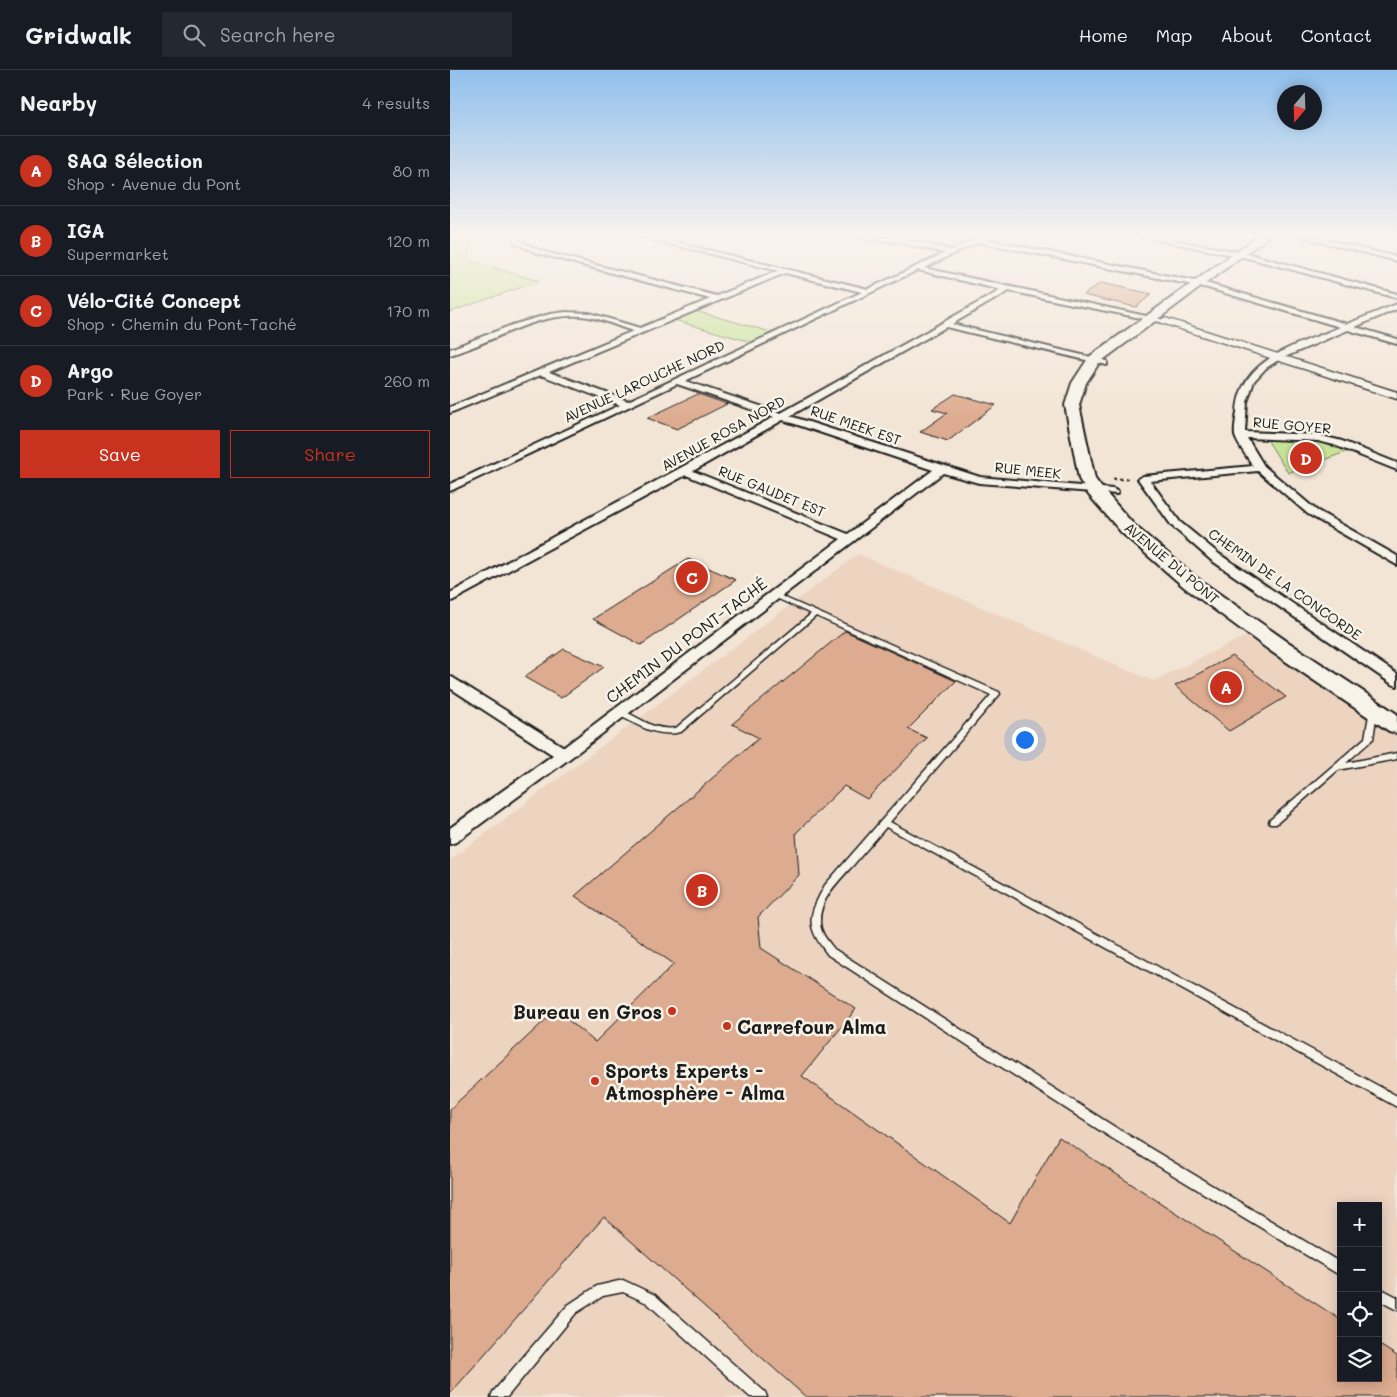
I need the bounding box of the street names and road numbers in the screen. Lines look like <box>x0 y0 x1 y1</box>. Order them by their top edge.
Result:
street label: AVENUE LAROUCHE NORD <box>560 335 728 427</box>
street label: AVENUE ROSA NORD <box>658 391 788 475</box>
street label: RUE MEEK EST <box>808 401 904 449</box>
street label: RUE GOYER <box>1252 412 1332 438</box>
street label: RUE MEEK <box>994 457 1063 483</box>
street label: RUE GAUDET EST <box>716 461 829 521</box>
street label: AVENUE DU PONT <box>1121 518 1223 608</box>
street label: CHEMIN DE LA CONCORDE <box>1205 524 1365 644</box>
street label: CHEMIN DU PONT-TACHÉ <box>602 573 770 707</box>

